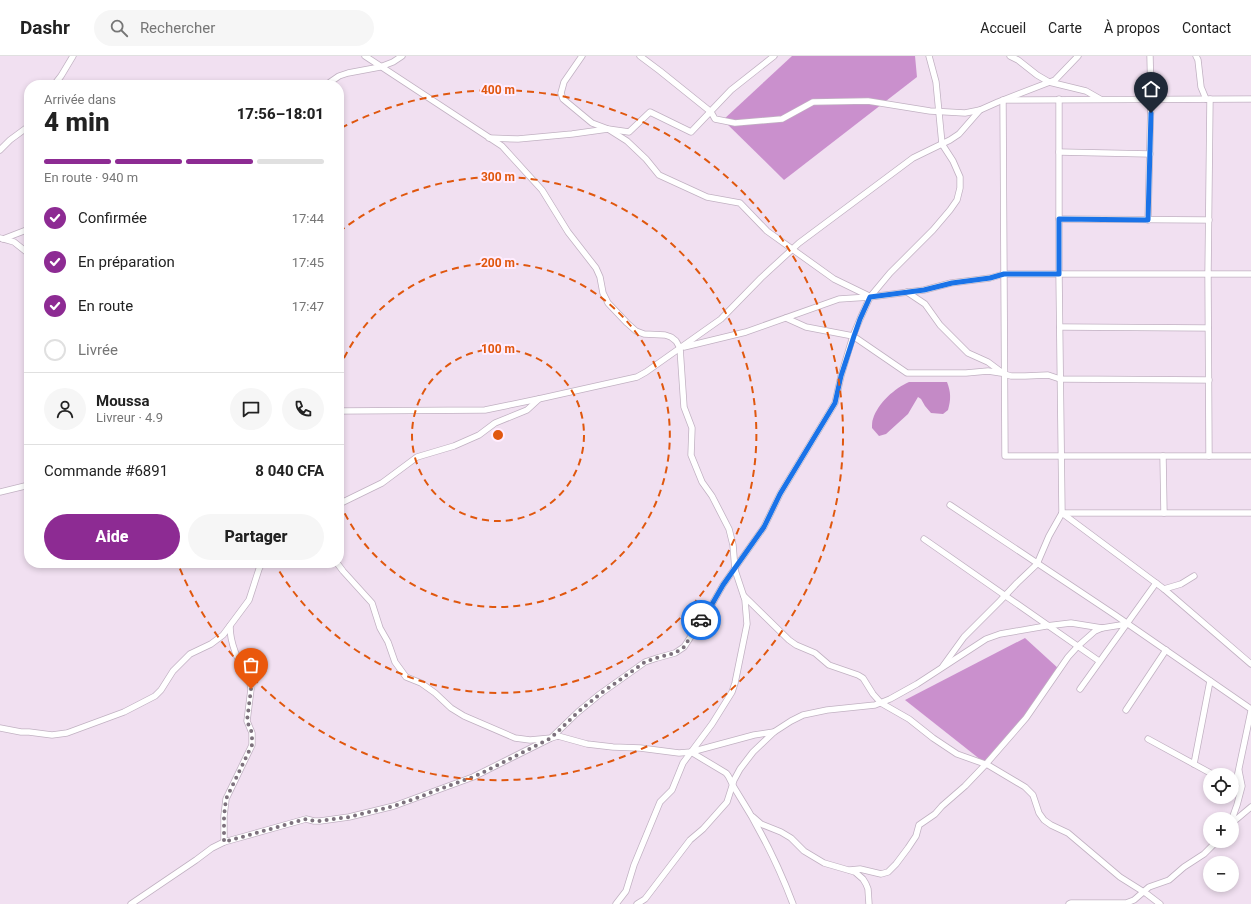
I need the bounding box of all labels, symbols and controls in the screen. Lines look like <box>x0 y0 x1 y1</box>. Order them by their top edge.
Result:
search box <box>94 10 374 46</box>
text: Dashr <box>20 16 70 39</box>
icon: search <box>108 17 130 39</box>
text: Rechercher <box>140 19 215 37</box>
text: Accueil <box>980 20 1026 36</box>
text: Carte <box>1048 20 1082 36</box>
text: À propos <box>1104 20 1160 36</box>
text: Contact <box>1182 20 1231 36</box>
pin <box>1134 72 1168 113</box>
icon: home <box>1140 78 1162 100</box>
text: 400 m <box>481 83 515 97</box>
text: Arrivée dans <box>44 92 116 107</box>
text: 17:56–18:01 <box>237 105 324 123</box>
text: 4 min <box>44 107 110 137</box>
text: En route · 940 m <box>44 170 138 185</box>
text: 300 m <box>481 170 515 184</box>
icon: check <box>44 207 66 229</box>
text: Confirmée <box>78 209 147 227</box>
text: 17:44 <box>292 211 324 226</box>
icon: check <box>44 251 66 273</box>
text: En préparation <box>78 253 175 271</box>
text: 17:45 <box>292 255 324 270</box>
text: 200 m <box>481 256 515 270</box>
icon: check <box>44 295 66 317</box>
text: En route <box>78 297 133 315</box>
text: 17:47 <box>292 299 324 314</box>
text: Livrée <box>78 341 118 359</box>
text: 100 m <box>481 342 515 356</box>
button: person <box>44 388 86 430</box>
button: chat <box>230 388 272 430</box>
button: phone <box>282 388 324 430</box>
text: Moussa <box>96 392 149 410</box>
text: Livreur · 4.9 <box>96 410 163 425</box>
centre of rings <box>491 428 505 442</box>
text: Commande #6891 <box>44 462 168 480</box>
text: 8 040 CFA <box>255 462 324 480</box>
button: Aide <box>44 514 180 560</box>
button: Partager <box>188 514 324 560</box>
courier <box>681 600 721 640</box>
icon: car <box>690 609 712 631</box>
pin <box>234 648 268 689</box>
icon: bag <box>240 654 262 676</box>
map controls <box>1203 768 1239 892</box>
button: locate <box>1203 768 1239 804</box>
button: + <box>1203 812 1239 848</box>
button: − <box>1203 856 1239 892</box>

